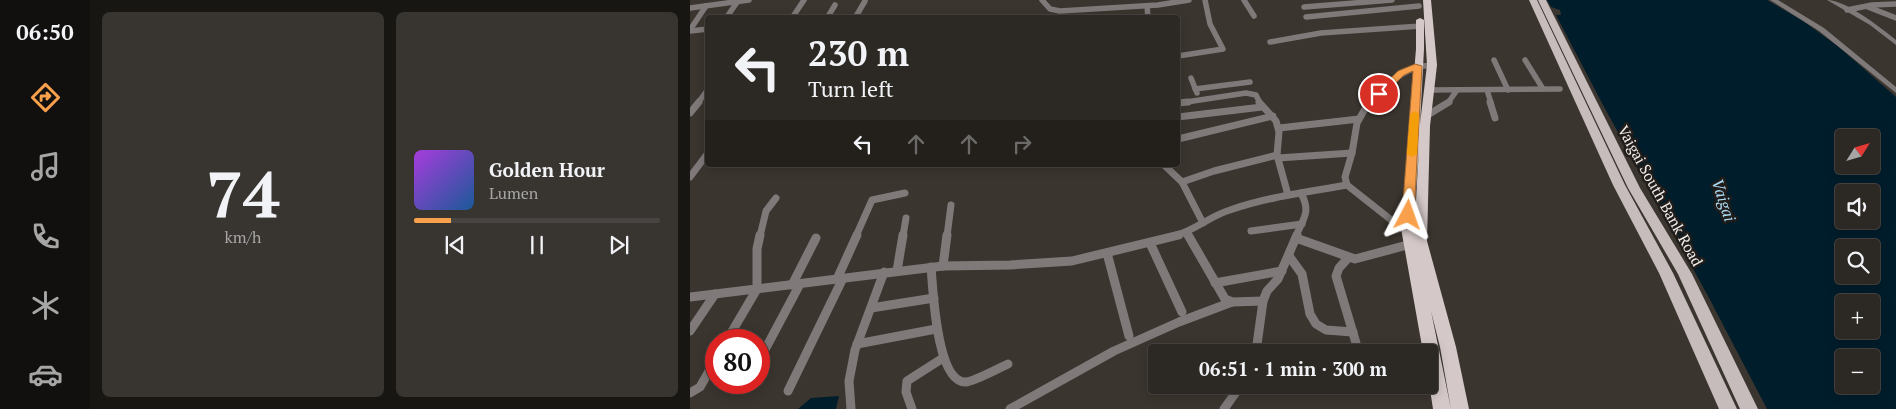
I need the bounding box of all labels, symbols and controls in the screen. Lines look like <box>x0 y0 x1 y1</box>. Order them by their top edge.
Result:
text: 06:50 <box>16 17 74 46</box>
text: 230 m <box>808 30 909 76</box>
icon: left <box>725 35 790 100</box>
pin <box>1358 73 1400 115</box>
text: Turn left <box>808 74 894 103</box>
icon: directions <box>28 80 63 115</box>
icon: arrive <box>1365 80 1393 108</box>
street label: Vaigai South Bank Road <box>1614 121 1708 270</box>
north arrow <box>1835 129 1880 174</box>
map controls <box>1835 129 1880 394</box>
icon: left <box>849 130 877 158</box>
icon: ahead <box>902 130 930 158</box>
icon: ahead <box>955 130 983 158</box>
icon: right <box>1008 130 1036 158</box>
icon: music <box>28 149 63 184</box>
text: 74 <box>206 150 280 237</box>
text: Golden Hour <box>489 157 605 182</box>
water label: Vaigai <box>1707 176 1741 225</box>
text: Lumen <box>489 182 538 204</box>
button: sound <box>1835 184 1880 229</box>
position arrow <box>1381 188 1433 240</box>
icon: phone <box>28 219 63 254</box>
text: km/h <box>225 226 261 248</box>
icon: previous <box>441 231 469 259</box>
icon: pause <box>523 231 551 259</box>
icon: next <box>605 231 633 259</box>
button: search <box>1835 239 1880 284</box>
icon: climate <box>28 288 63 323</box>
button: + <box>1835 294 1880 339</box>
speed limit sign: 80 <box>705 329 770 394</box>
button: − <box>1835 349 1880 394</box>
text: 06:51 · 1 min · 300 m <box>1199 356 1387 381</box>
icon: car <box>28 357 63 392</box>

